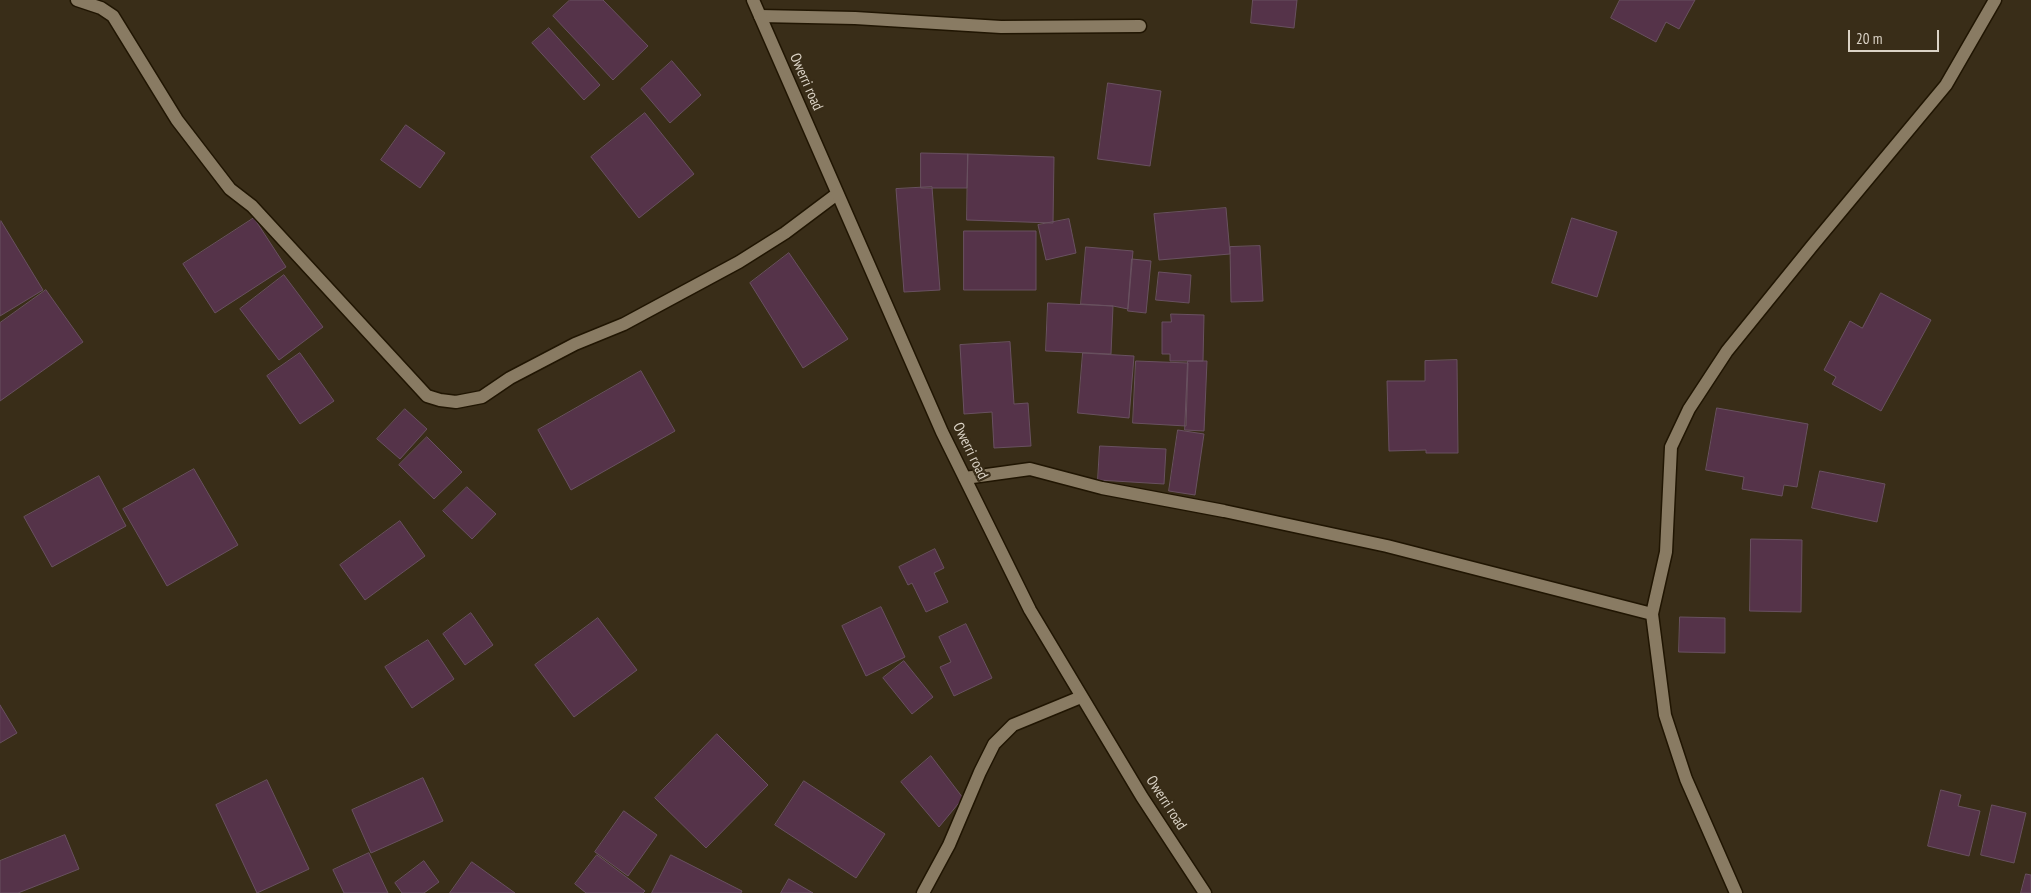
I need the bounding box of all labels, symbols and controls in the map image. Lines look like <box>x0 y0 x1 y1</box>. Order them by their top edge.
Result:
scale bar <box>1851 20 1942 52</box>
text: 20 m <box>1856 29 1882 48</box>
street label: Owerri road <box>785 51 827 113</box>
street label: Owerri road <box>949 420 991 482</box>
street label: Owerri road <box>1142 773 1190 833</box>

